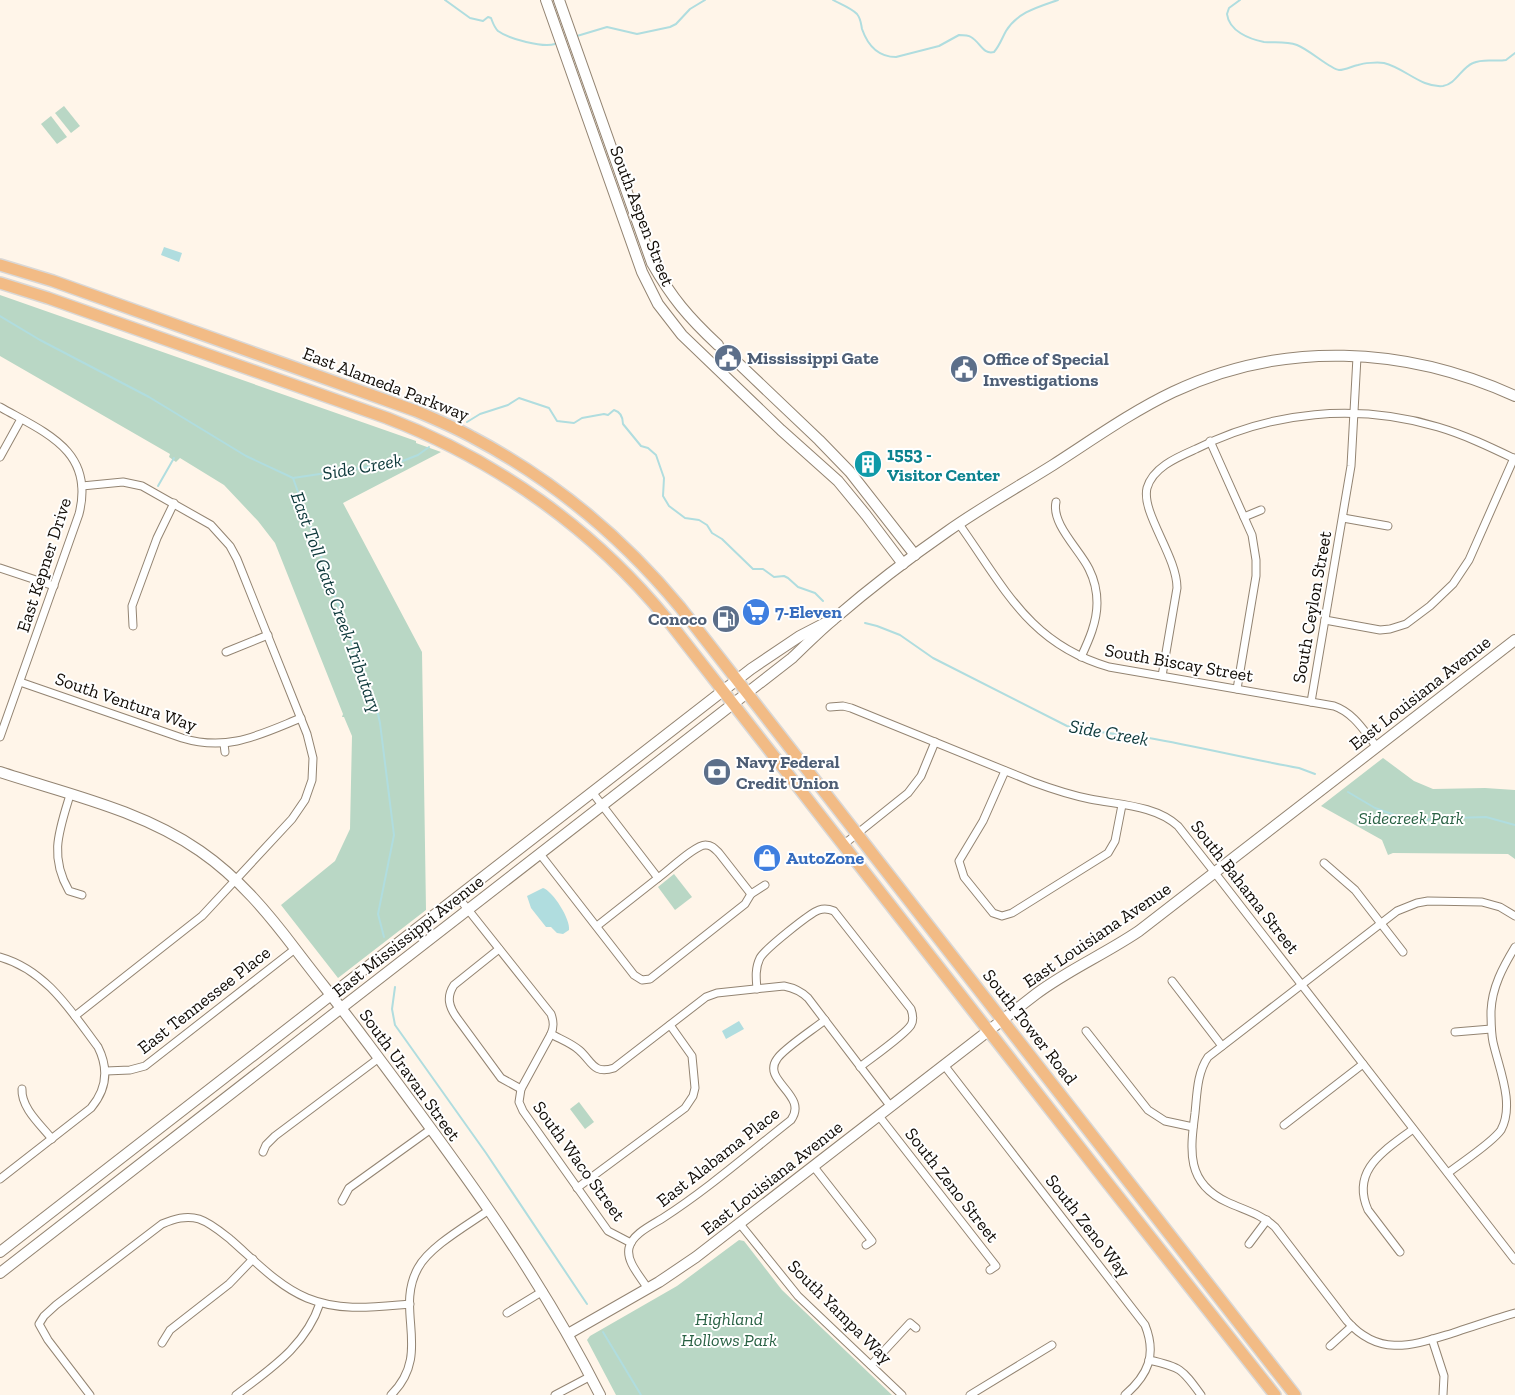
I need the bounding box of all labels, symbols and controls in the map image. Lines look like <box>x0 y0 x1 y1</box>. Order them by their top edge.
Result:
street label: South Aspen Street <box>605 143 679 290</box>
street label: East Alameda Parkway <box>300 342 473 426</box>
public building icon: Mississippi Gate <box>713 343 743 373</box>
place label: Mississippi Gate <box>747 347 879 369</box>
place label: Office of Special Investigations <box>983 348 1109 391</box>
public building icon: Office of Special Investigations <box>949 354 979 384</box>
place label: 1553 - Visitor Center <box>887 443 1000 486</box>
water label: Side Creek <box>320 448 404 485</box>
building icon: 1553 - Visitor Center <box>853 449 883 479</box>
water label: East Toll Gate Creek Tributary <box>286 489 387 716</box>
street label: East Kepner Drive <box>12 495 76 635</box>
street label: South Ceylon Street <box>1288 529 1336 685</box>
supermarket icon: 7-Eleven <box>741 597 771 627</box>
place label: 7-Eleven <box>775 601 842 623</box>
fuel station icon: Conoco <box>711 604 741 634</box>
place label: Conoco <box>648 608 708 630</box>
street label: East Louisiana Avenue <box>1345 631 1495 755</box>
street label: South Biscay Street <box>1103 639 1255 687</box>
street label: South Ventura Way <box>52 667 200 737</box>
water label: Side Creek <box>1067 714 1151 751</box>
place label: Navy Federal Credit Union <box>736 751 840 794</box>
bank icon: Navy Federal Credit Union <box>702 757 732 787</box>
park label: Sidecreek Park <box>1358 807 1464 829</box>
street label: South Bahama Street <box>1186 816 1304 959</box>
shop icon: AutoZone <box>752 843 782 873</box>
place label: AutoZone <box>786 847 865 869</box>
street label: East Mississippi Avenue <box>328 870 488 1002</box>
street label: East Louisiana Avenue <box>1019 877 1175 993</box>
street label: East Tennessee Place <box>133 941 275 1059</box>
street label: South Tower Road <box>978 965 1082 1089</box>
street label: South Uravan Street <box>355 1005 465 1145</box>
street label: South Waco Street <box>528 1097 630 1225</box>
street label: East Alabama Place <box>652 1102 784 1212</box>
street label: East Louisiana Avenue <box>697 1116 847 1240</box>
street label: South Zeno Street <box>900 1123 1004 1247</box>
street label: South Zeno Way <box>1041 1170 1136 1283</box>
street label: South Yampa Way <box>783 1255 897 1369</box>
park label: Highland Hollows Park <box>681 1308 777 1351</box>

